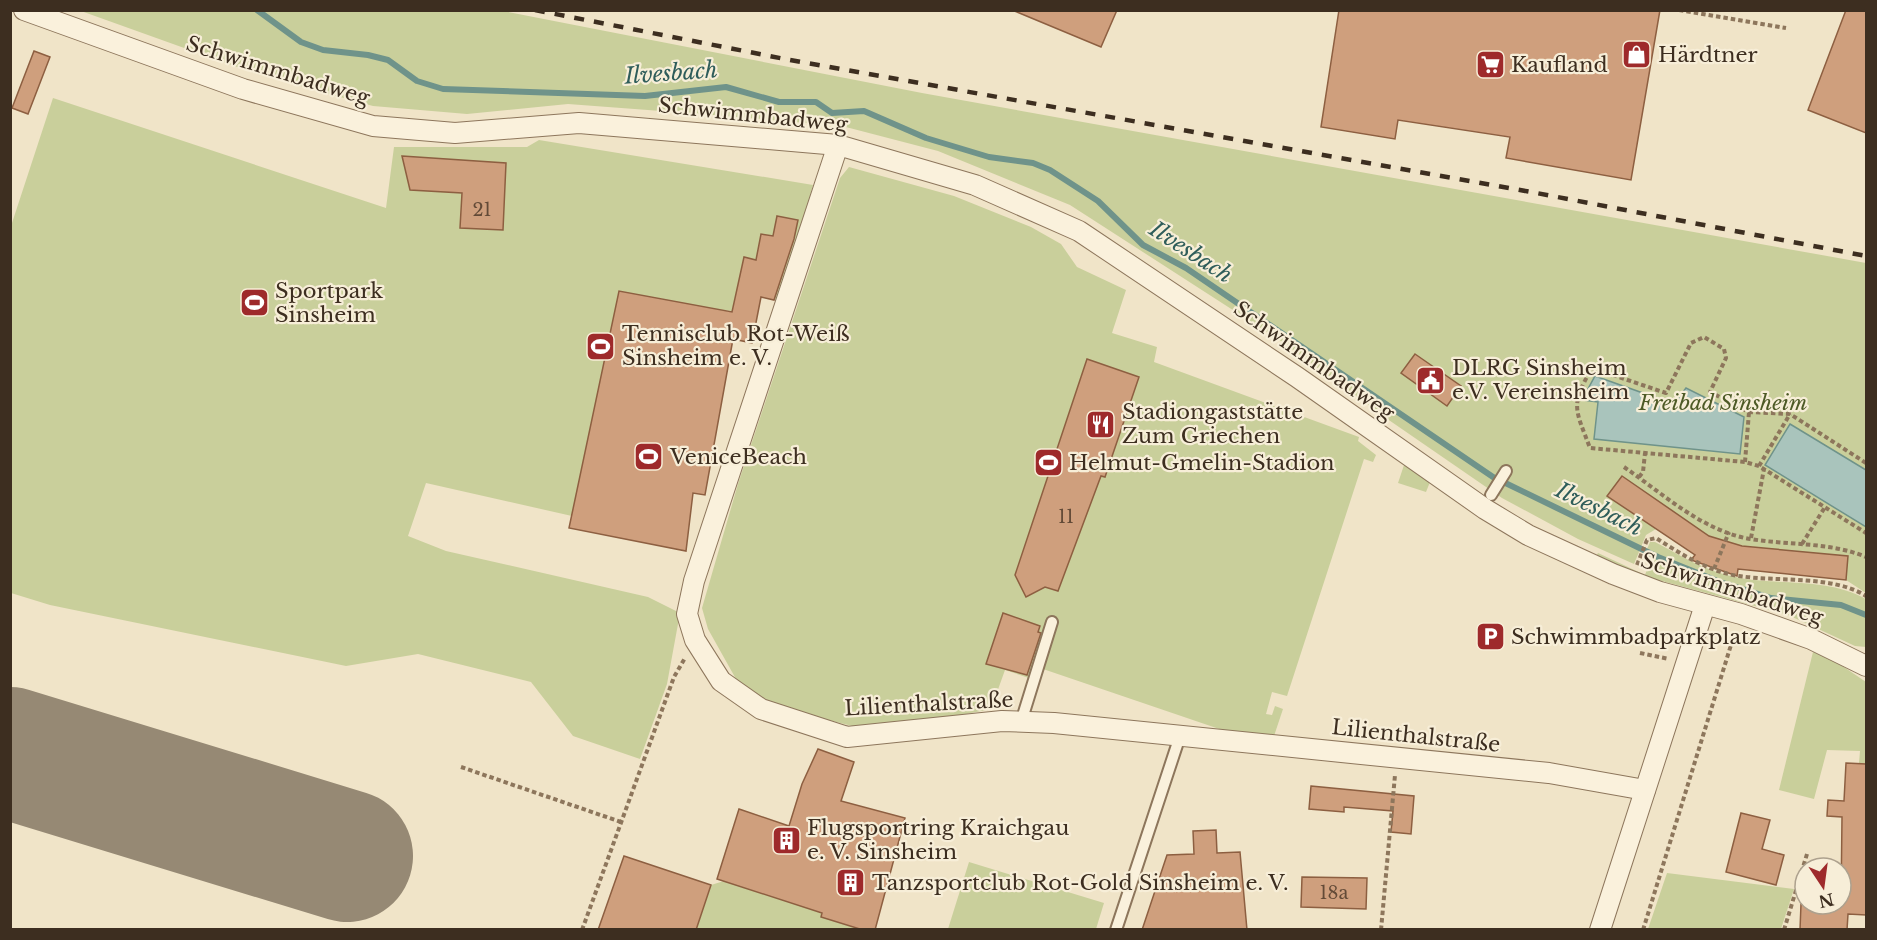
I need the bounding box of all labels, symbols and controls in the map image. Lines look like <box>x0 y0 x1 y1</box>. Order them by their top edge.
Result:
street label: Schwimmbadweg <box>183 31 373 111</box>
shop icon: Härdtner <box>1621 39 1653 71</box>
place label: Härdtner <box>1658 42 1758 68</box>
supermarket icon: Kaufland <box>1474 49 1506 81</box>
place label: Kaufland <box>1511 52 1608 78</box>
water label: Ilvesbach <box>623 56 718 90</box>
street label: Schwimmbadweg <box>657 92 850 138</box>
house number: 21 <box>472 199 492 221</box>
water label: Ilvesbach <box>1144 215 1237 289</box>
place label: Sportpark Sinsheim <box>275 278 383 328</box>
sports icon: Sportpark Sinsheim <box>238 287 270 319</box>
street label: Schwimmbadweg <box>1229 296 1400 427</box>
place label: Tennisclub Rot-Weiß Sinsheim e. V. <box>622 321 850 371</box>
sports icon: Tennisclub Rot-Weiß Sinsheim e. V. <box>585 330 617 362</box>
place label: DLRG Sinsheim e.V. Vereinsheim <box>1452 355 1630 405</box>
public building icon: DLRG Sinsheim e.V. Vereinsheim <box>1415 364 1447 396</box>
park label: Freibad Sinsheim <box>1638 390 1807 416</box>
place label: Stadiongaststätte Zum Griechen <box>1122 399 1303 449</box>
restaurant icon: Stadiongaststätte Zum Griechen <box>1085 408 1117 440</box>
sports icon: VeniceBeach <box>633 441 665 473</box>
place label: VeniceBeach <box>669 444 807 470</box>
sports icon: Helmut-Gmelin-Stadion <box>1032 447 1064 479</box>
place label: Helmut-Gmelin-Stadion <box>1069 450 1335 476</box>
water label: Ilvesbach <box>1550 476 1647 542</box>
house number: 11 <box>1058 506 1074 528</box>
street label: Schwimmbadweg <box>1637 547 1827 631</box>
parking icon: Schwimmbadparkplatz <box>1474 621 1506 653</box>
place label: Schwimmbadparkplatz <box>1511 624 1761 650</box>
street label: Lilienthalstraße <box>844 687 1014 721</box>
street label: Lilienthalstraße <box>1330 714 1502 758</box>
place label: Flugsportring Kraichgau e. V. Sinsheim <box>807 815 1069 865</box>
building icon: Flugsportring Kraichgau e. V. Sinsheim <box>770 824 802 856</box>
north arrow <box>1793 856 1853 916</box>
building icon: Tanzsportclub Rot-Gold Sinsheim e. V. <box>835 867 867 899</box>
place label: Tanzsportclub Rot-Gold Sinsheim e. V. <box>872 870 1289 896</box>
house number: 18a <box>1320 882 1348 904</box>
text: N <box>1817 889 1836 912</box>

